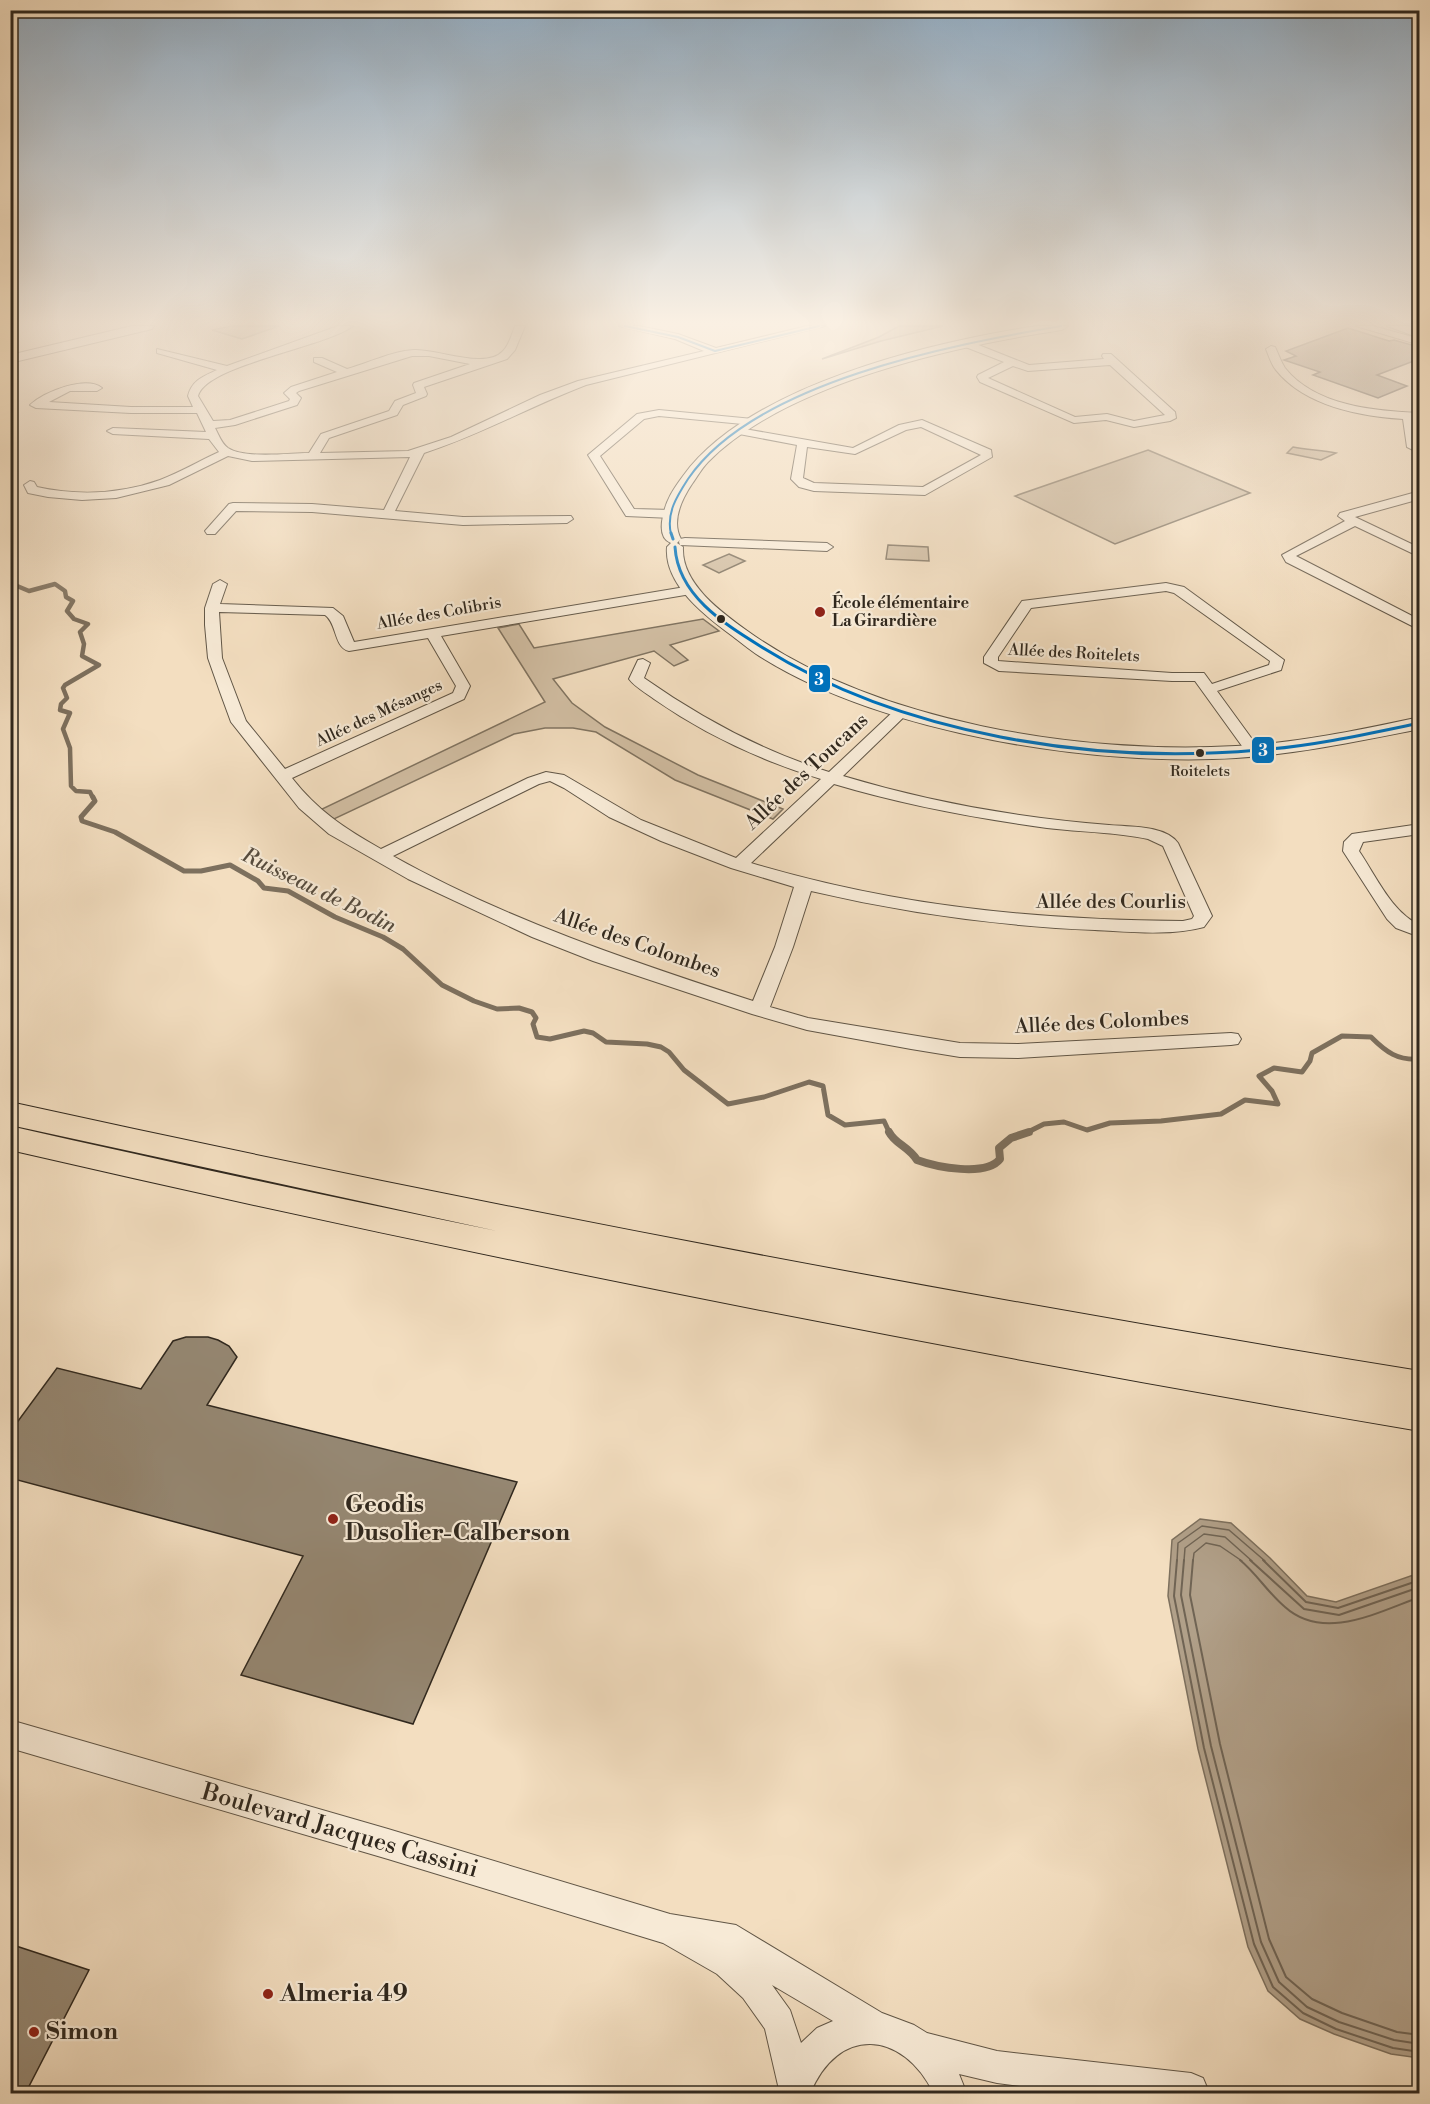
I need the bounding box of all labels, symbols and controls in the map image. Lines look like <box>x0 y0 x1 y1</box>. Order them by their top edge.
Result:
place label: École élémentaire La Girardière <box>832 591 970 631</box>
street label: Allée des Colibris <box>374 592 503 634</box>
marker: École élémentaire La Girardière <box>813 605 827 619</box>
unlabelled marker <box>715 613 727 625</box>
street label: Allée des Roitelets <box>1007 640 1140 666</box>
line badge: 3 <box>808 664 831 693</box>
text: 3 <box>814 670 824 690</box>
street label: Allée des Mésanges <box>312 675 446 752</box>
street label: Allée des Toucans <box>739 708 874 836</box>
line badge: 3 <box>1251 736 1275 764</box>
text: 3 <box>1258 741 1268 761</box>
marker: Roitelets <box>1194 747 1206 759</box>
place label: Roitelets <box>1170 762 1230 781</box>
water label: Ruisseau de Bodin <box>237 842 400 940</box>
street label: Allée des Courlis <box>1035 890 1186 915</box>
street label: Allée des Colombes <box>550 904 723 984</box>
street label: Allée des Colombes <box>1013 1006 1190 1040</box>
place label: Geodis Dusolier-Calberson <box>345 1490 570 1548</box>
marker: Geodis Dusolier-Calberson <box>326 1512 340 1526</box>
street label: Boulevard Jacques Cassini <box>197 1777 482 1885</box>
place label: Almeria 49 <box>279 1979 408 2009</box>
marker: Almeria 49 <box>261 1987 275 2001</box>
place label: Simon <box>46 2017 118 2047</box>
marker: Simon <box>27 2025 41 2039</box>

